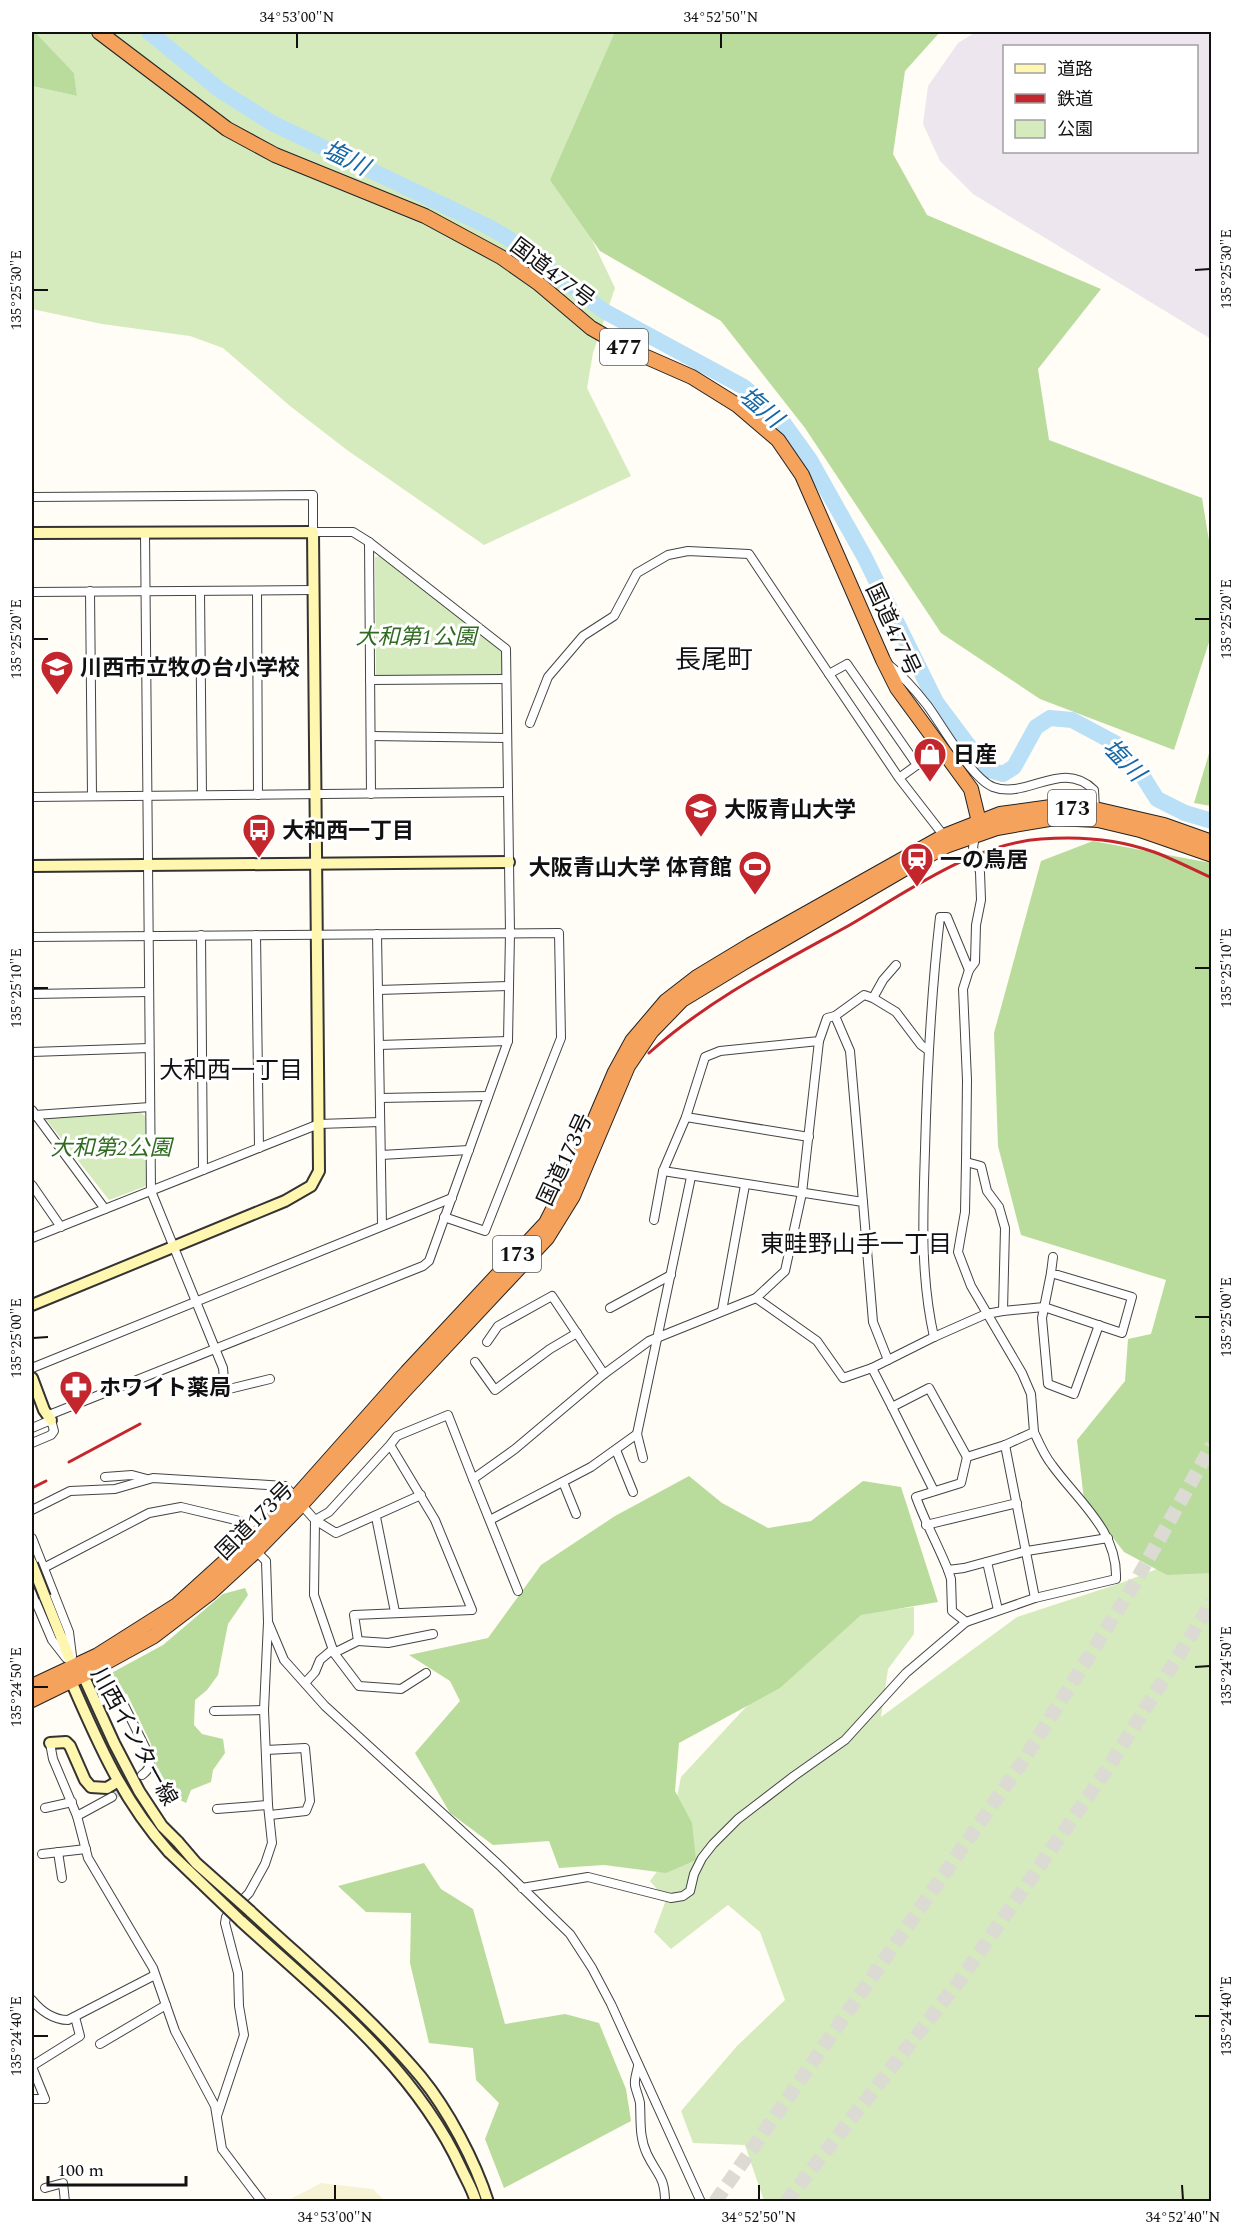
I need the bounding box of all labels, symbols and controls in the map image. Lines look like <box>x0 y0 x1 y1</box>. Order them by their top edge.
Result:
text: 34°53'00"N <box>260 6 335 29</box>
text: 34°52'50"N <box>684 6 759 29</box>
legend <box>1003 45 1198 153</box>
text: 道路 <box>1057 56 1093 83</box>
text: 鉄道 <box>1057 86 1093 113</box>
text: 公園 <box>1057 116 1093 143</box>
water label: 塩川 <box>316 132 378 187</box>
text: 135°25'30"E <box>1215 229 1238 309</box>
street label: 国道477号 <box>503 230 602 316</box>
text: 135°25'30"E <box>5 250 28 330</box>
road number: 477 <box>600 329 648 365</box>
water label: 塩川 <box>730 379 793 439</box>
street label: 国道477号 <box>857 578 929 681</box>
text: 135°25'20"E <box>1215 579 1238 659</box>
text: 135°25'20"E <box>5 599 28 679</box>
park label: 大和第1公園 <box>355 621 479 654</box>
district label: 長尾町 <box>675 640 753 680</box>
school or university icon: 川西市立牧の台小学校 <box>39 649 75 696</box>
place label: 川西市立牧の台小学校 <box>80 652 300 685</box>
water label: 塩川 <box>1094 731 1155 793</box>
shop icon: 日産 <box>912 736 948 783</box>
place label: 日産 <box>953 739 997 772</box>
road number: 173 <box>1048 790 1096 826</box>
school or university icon: 大阪青山大学 <box>683 791 719 838</box>
place label: 大阪青山大学 <box>724 794 856 827</box>
bus stop icon: 大和西一丁目 <box>241 812 277 859</box>
place label: 大和西一丁目 <box>282 815 414 848</box>
station icon: 一の鳥居 <box>899 841 935 888</box>
place label: 一の鳥居 <box>940 844 1028 877</box>
sports icon: 大阪青山大学 体育館 <box>737 849 773 896</box>
place label: 大阪青山大学 体育館 <box>528 852 732 885</box>
text: 135°25'10"E <box>1215 928 1238 1008</box>
text: 135°25'10"E <box>5 948 28 1028</box>
district label: 大和西一丁目 <box>159 1053 303 1089</box>
street label: 国道173号 <box>529 1108 601 1211</box>
park label: 大和第2公園 <box>50 1132 174 1165</box>
district label: 東畦野山手一丁目 <box>760 1227 952 1263</box>
road number: 173 <box>493 1236 541 1272</box>
text: 135°25'00"E <box>1215 1277 1238 1357</box>
text: 135°25'00"E <box>5 1298 28 1378</box>
pharmacy icon: ホワイト薬局 <box>58 1369 94 1416</box>
place label: ホワイト薬局 <box>99 1372 231 1405</box>
street label: 国道173号 <box>208 1474 302 1568</box>
text: 135°24'50"E <box>1215 1626 1238 1706</box>
text: 135°24'50"E <box>5 1647 28 1727</box>
street label: 川西インター線 <box>82 1661 185 1812</box>
text: 135°24'40"E <box>1215 1976 1238 2056</box>
text: 135°24'40"E <box>5 1996 28 2076</box>
scale bar <box>48 2149 186 2187</box>
text: 100 m <box>57 2157 104 2184</box>
text: 34°53'00"N <box>298 2206 373 2229</box>
text: 34°52'50"N <box>722 2206 797 2229</box>
text: 34°52'40"N <box>1146 2206 1221 2229</box>

